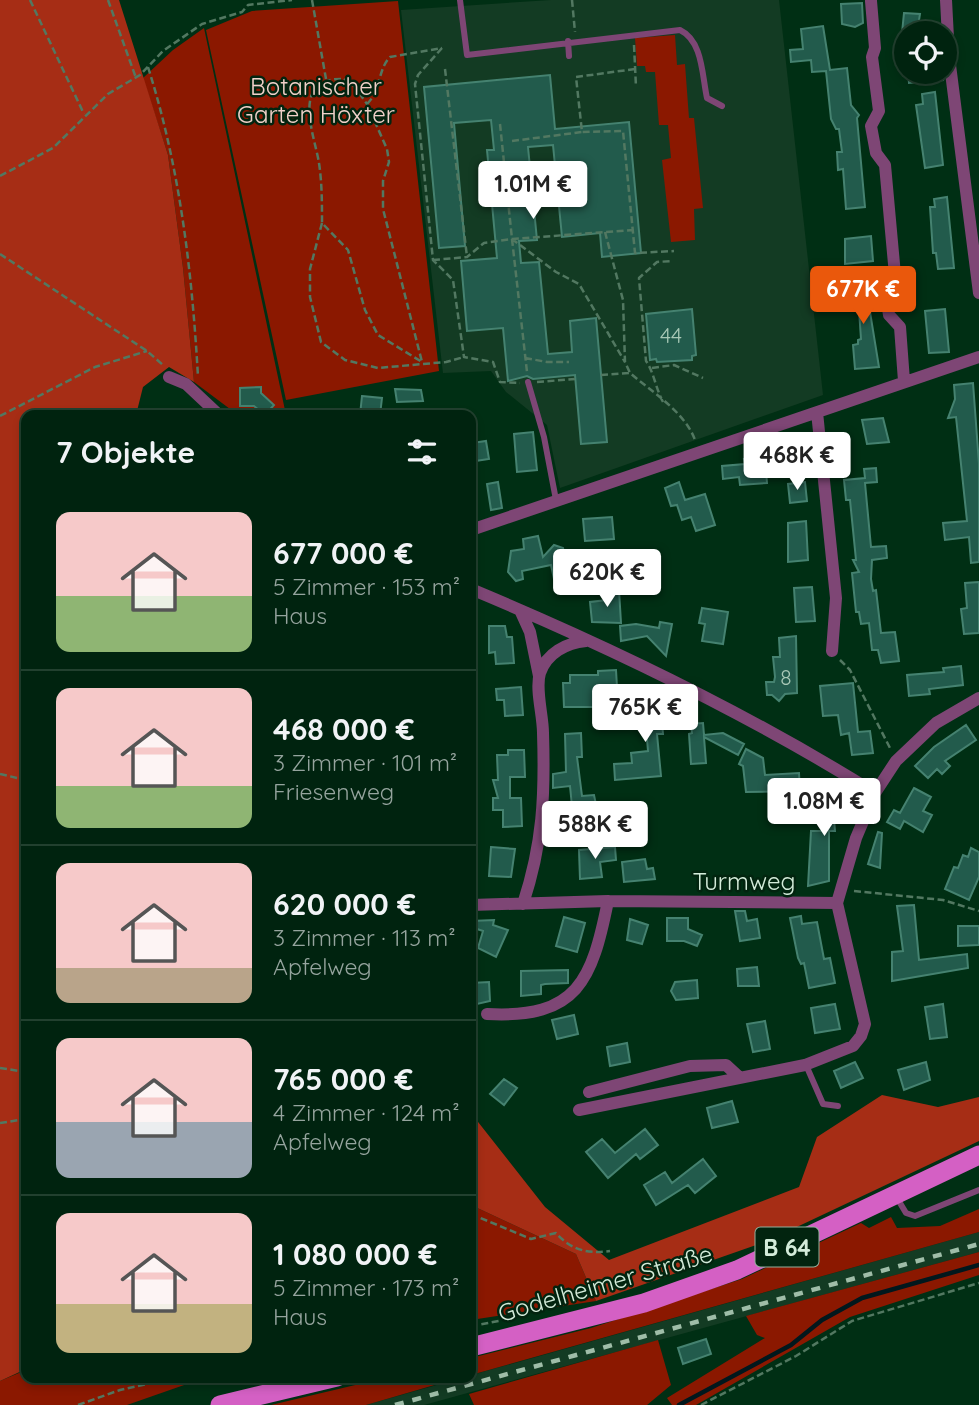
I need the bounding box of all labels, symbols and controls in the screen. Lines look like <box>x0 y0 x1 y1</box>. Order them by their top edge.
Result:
map controls <box>894 21 957 84</box>
button: locate <box>894 21 957 84</box>
park label: Botanischer Garten Höxter <box>237 71 395 129</box>
pin: 1.01M € <box>468 162 598 221</box>
text: 1.01M € <box>494 169 572 198</box>
pin: 677K € <box>806 266 920 326</box>
text: 677K € <box>826 274 900 303</box>
house number: 44 <box>660 322 682 348</box>
text: 7 Objekte <box>56 433 195 471</box>
icon: filters <box>403 433 441 471</box>
pin: 468K € <box>740 433 854 492</box>
text: 468K € <box>760 440 834 469</box>
text: 677 000 € <box>273 534 413 572</box>
icon: home <box>112 540 196 624</box>
pin: 620K € <box>550 550 664 609</box>
text: 620K € <box>569 557 645 586</box>
text: 5 Zimmer · 153 m² <box>273 572 460 601</box>
text: Haus <box>273 601 327 630</box>
house number: 8 <box>780 664 792 690</box>
pin: 765K € <box>588 684 702 744</box>
text: 765K € <box>608 692 682 721</box>
text: 468 000 € <box>273 710 415 748</box>
icon: home <box>112 716 196 800</box>
text: 3 Zimmer · 101 m² <box>273 748 457 777</box>
text: Friesenweg <box>273 777 394 806</box>
pin: 1.08M € <box>759 778 889 838</box>
text: 1.08M € <box>783 786 865 815</box>
pin: 588K € <box>538 802 652 861</box>
text: 588K € <box>558 809 632 838</box>
street label: Turmweg <box>693 866 795 896</box>
text: 620 000 € <box>273 885 416 923</box>
icon: home <box>112 891 196 975</box>
text: 3 Zimmer · 113 m² <box>273 923 456 952</box>
text: Apfelweg <box>273 952 372 981</box>
text: 765 000 € <box>273 1060 413 1098</box>
icon: home <box>112 1066 196 1150</box>
text: 4 Zimmer · 124 m² <box>273 1098 460 1127</box>
text: Apfelweg <box>273 1127 372 1156</box>
road number: B 64 <box>756 1228 818 1266</box>
text: 1 080 000 € <box>273 1235 437 1273</box>
street label: Godelheimer Straße <box>494 1238 716 1328</box>
icon: home <box>112 1241 196 1325</box>
text: 5 Zimmer · 173 m² <box>273 1273 459 1302</box>
text: Haus <box>273 1302 327 1331</box>

